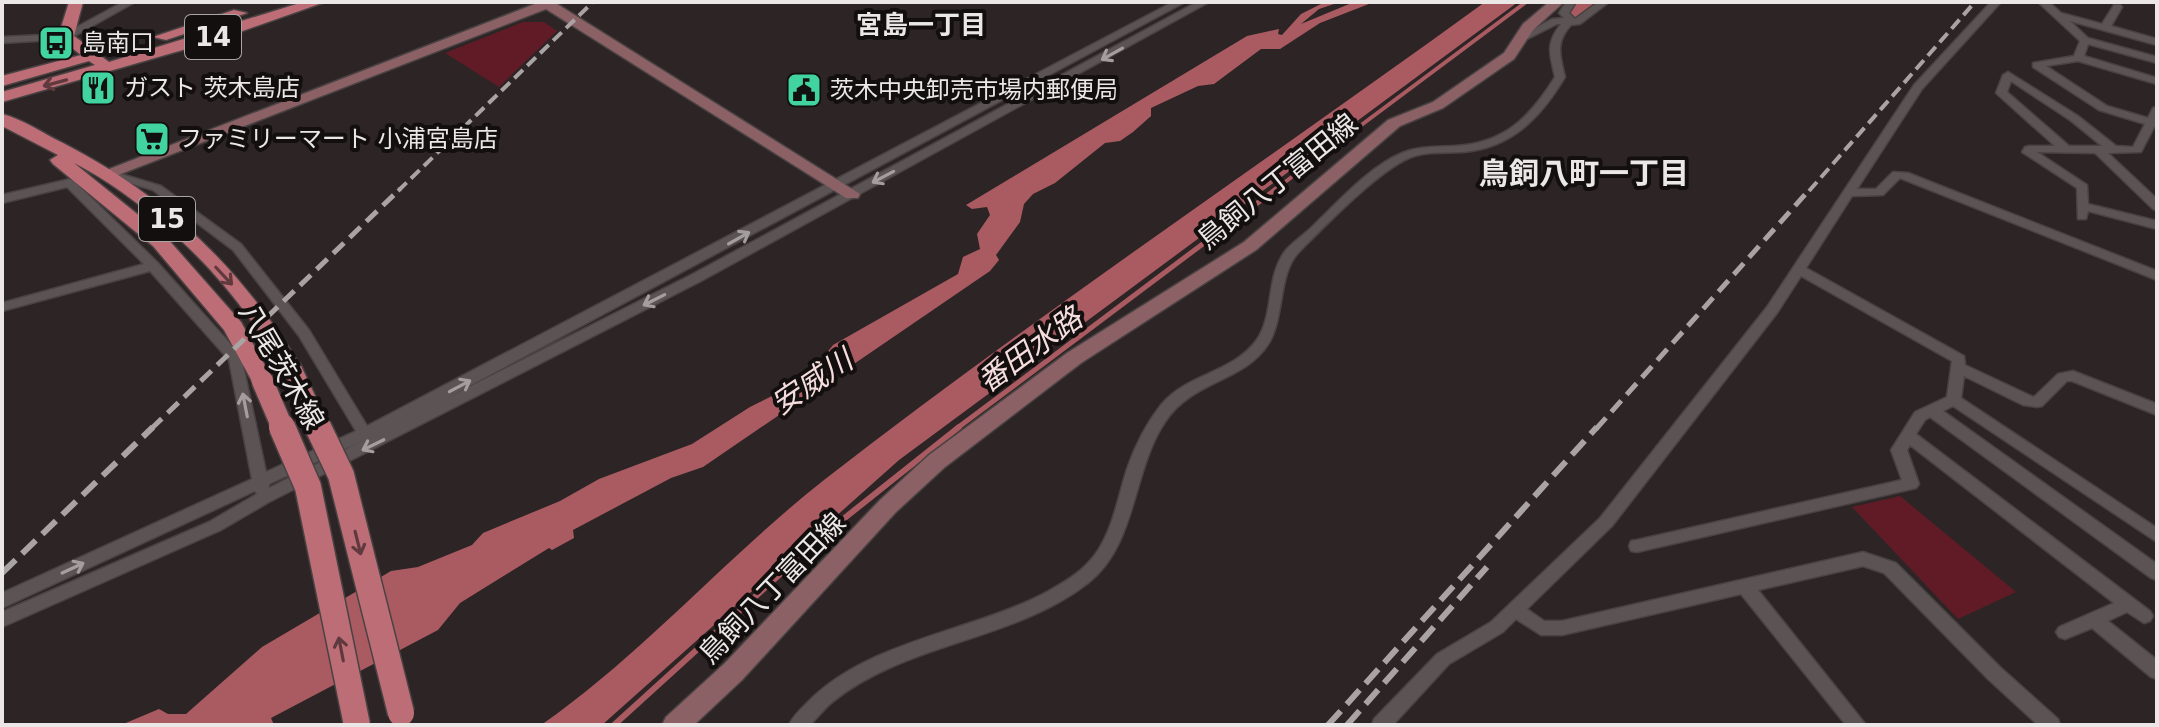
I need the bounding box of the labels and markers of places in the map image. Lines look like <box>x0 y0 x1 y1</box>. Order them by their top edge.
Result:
bus stop icon: 島南口 <box>37 24 75 62</box>
place label: 島南口 <box>82 29 154 57</box>
restaurant icon: ガスト 茨木島店 <box>79 69 117 107</box>
public building icon: 茨木中央卸売市場内郵便局 <box>785 71 823 109</box>
place label: ガスト 茨木島店 <box>124 74 300 102</box>
place label: 茨木中央卸売市場内郵便局 <box>830 76 1118 104</box>
supermarket icon: ファミリーマート 小浦宮島店 <box>133 120 171 158</box>
place label: ファミリーマート 小浦宮島店 <box>178 125 498 153</box>

